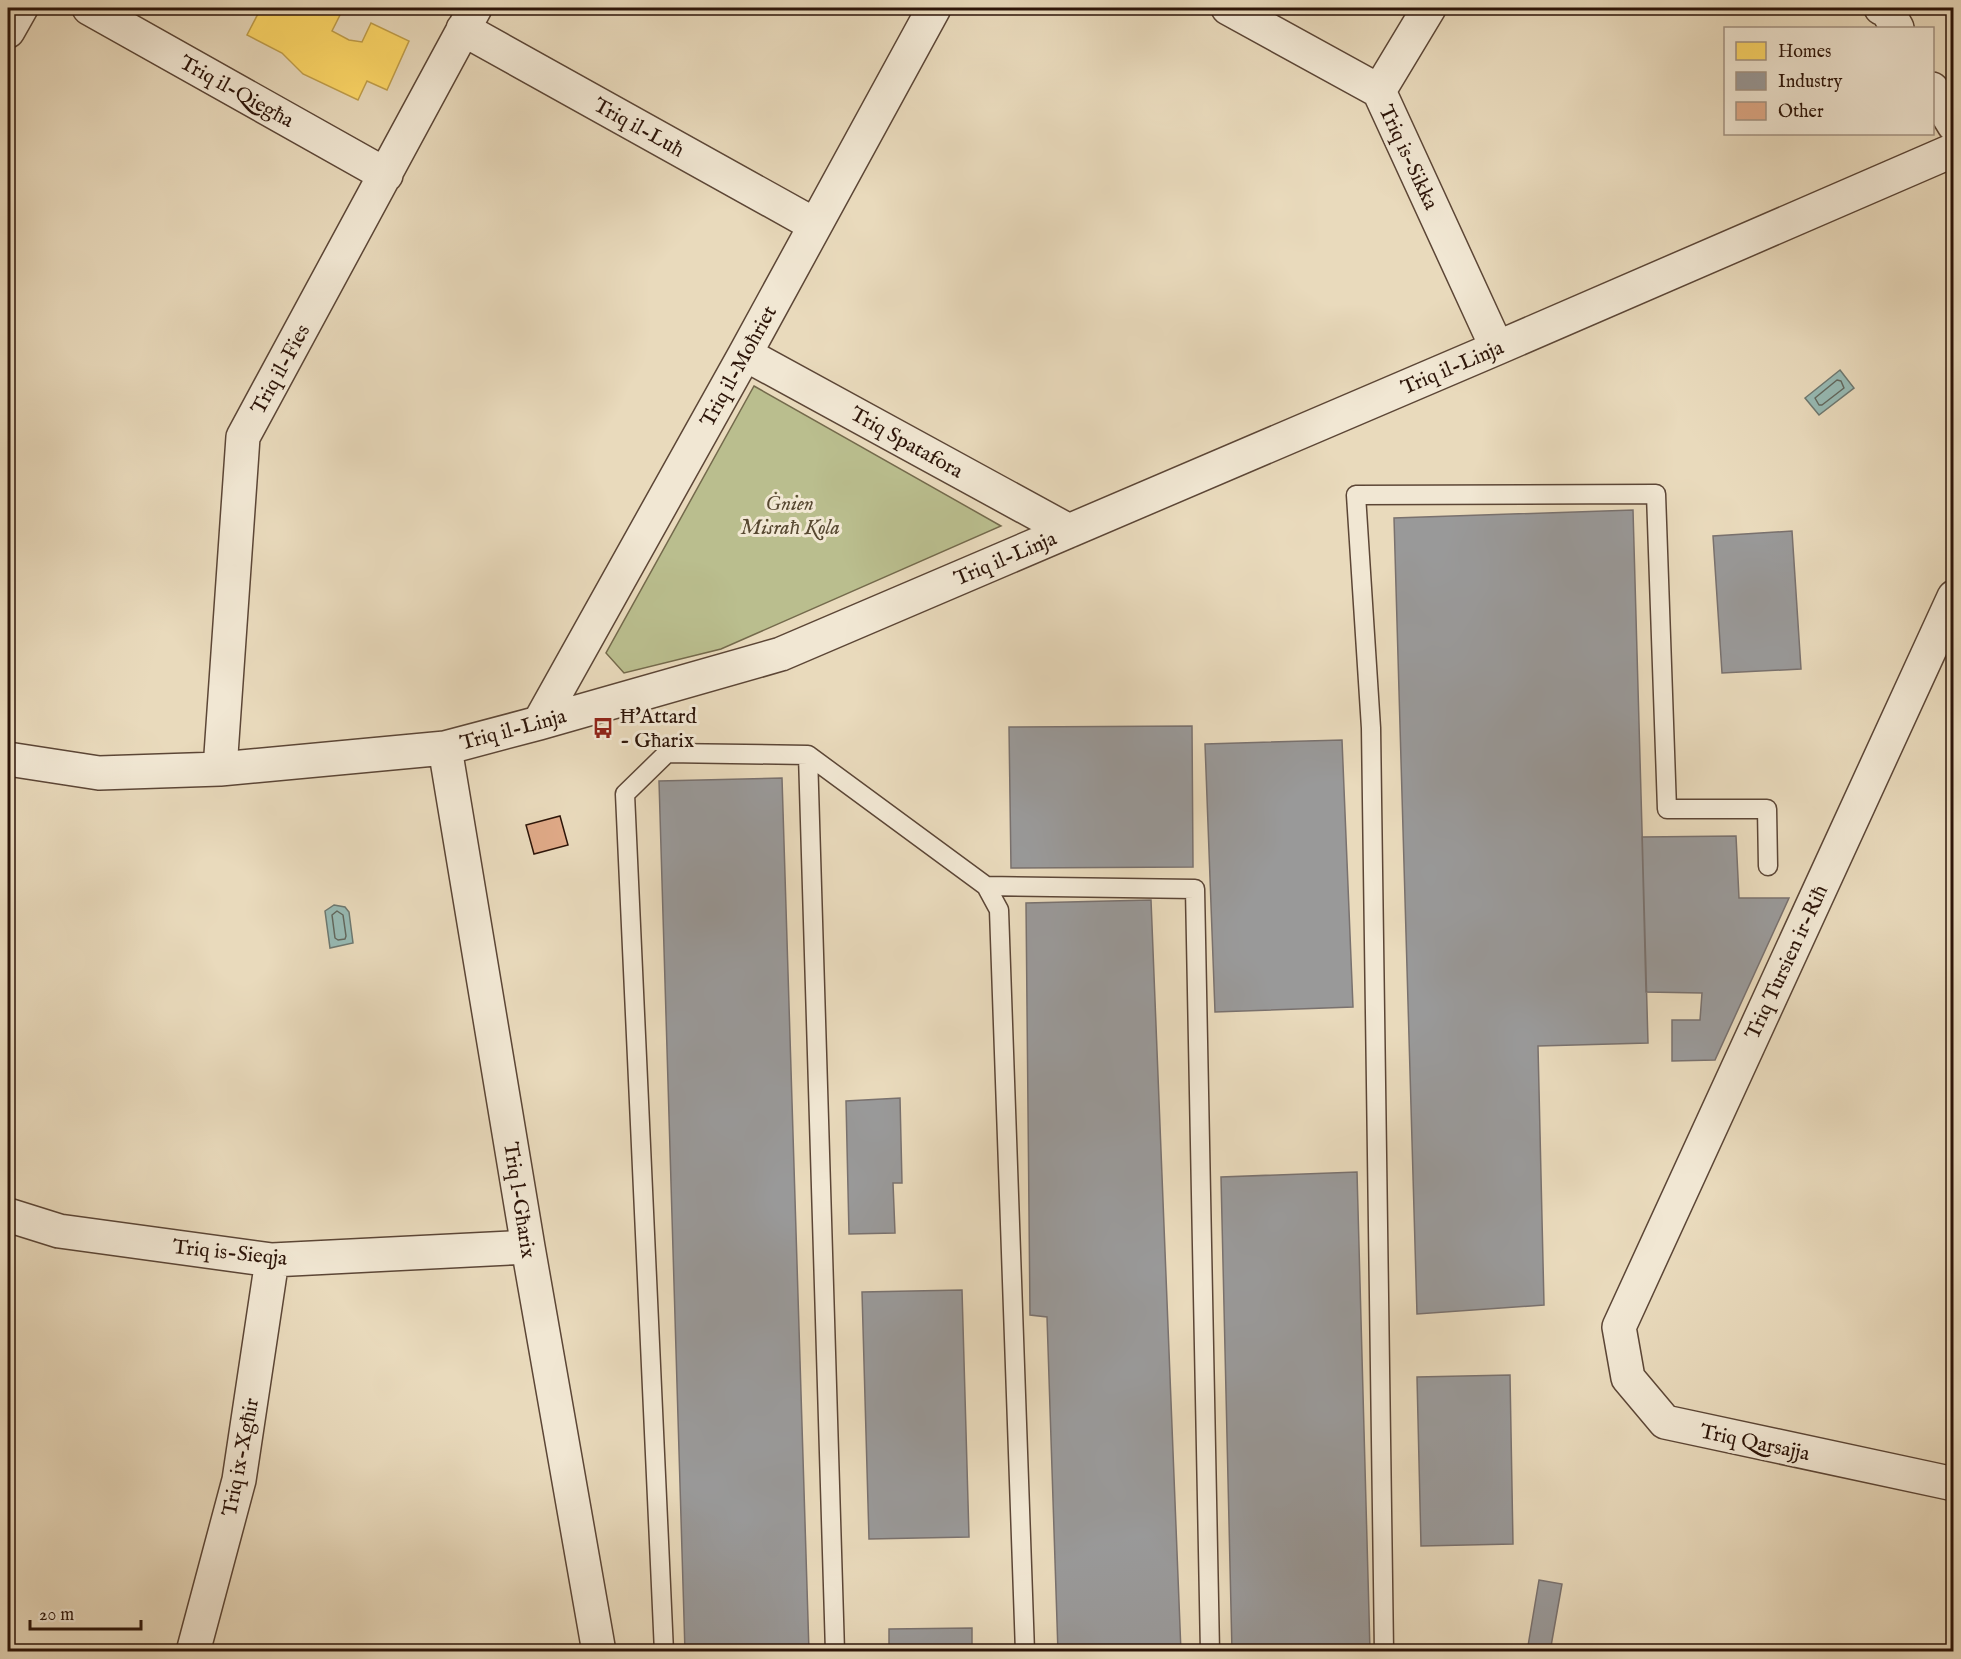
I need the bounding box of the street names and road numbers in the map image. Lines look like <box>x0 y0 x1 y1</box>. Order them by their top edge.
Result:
street label: Triq il-Qiegħa <box>174 50 299 135</box>
street label: Triq il-Luħ <box>588 92 689 164</box>
street label: Triq is-Sikka <box>1372 101 1444 215</box>
street label: Triq il-Moħriet <box>695 301 784 432</box>
street label: Triq il-Fies <box>246 320 317 420</box>
street label: Triq il-Linja <box>1397 334 1509 402</box>
street label: Triq Spatafora <box>845 401 968 486</box>
street label: Triq il-Linja <box>950 525 1062 593</box>
street label: Triq il-Linja <box>457 703 570 758</box>
street label: Triq Tursien ir-Riħ <box>1740 881 1835 1044</box>
street label: Triq l-Għarix <box>496 1140 541 1260</box>
street label: Triq is-Sieqja <box>171 1234 289 1273</box>
street label: Triq ix-Xgħir <box>217 1396 266 1519</box>
street label: Triq Qarsajja <box>1697 1419 1813 1468</box>

